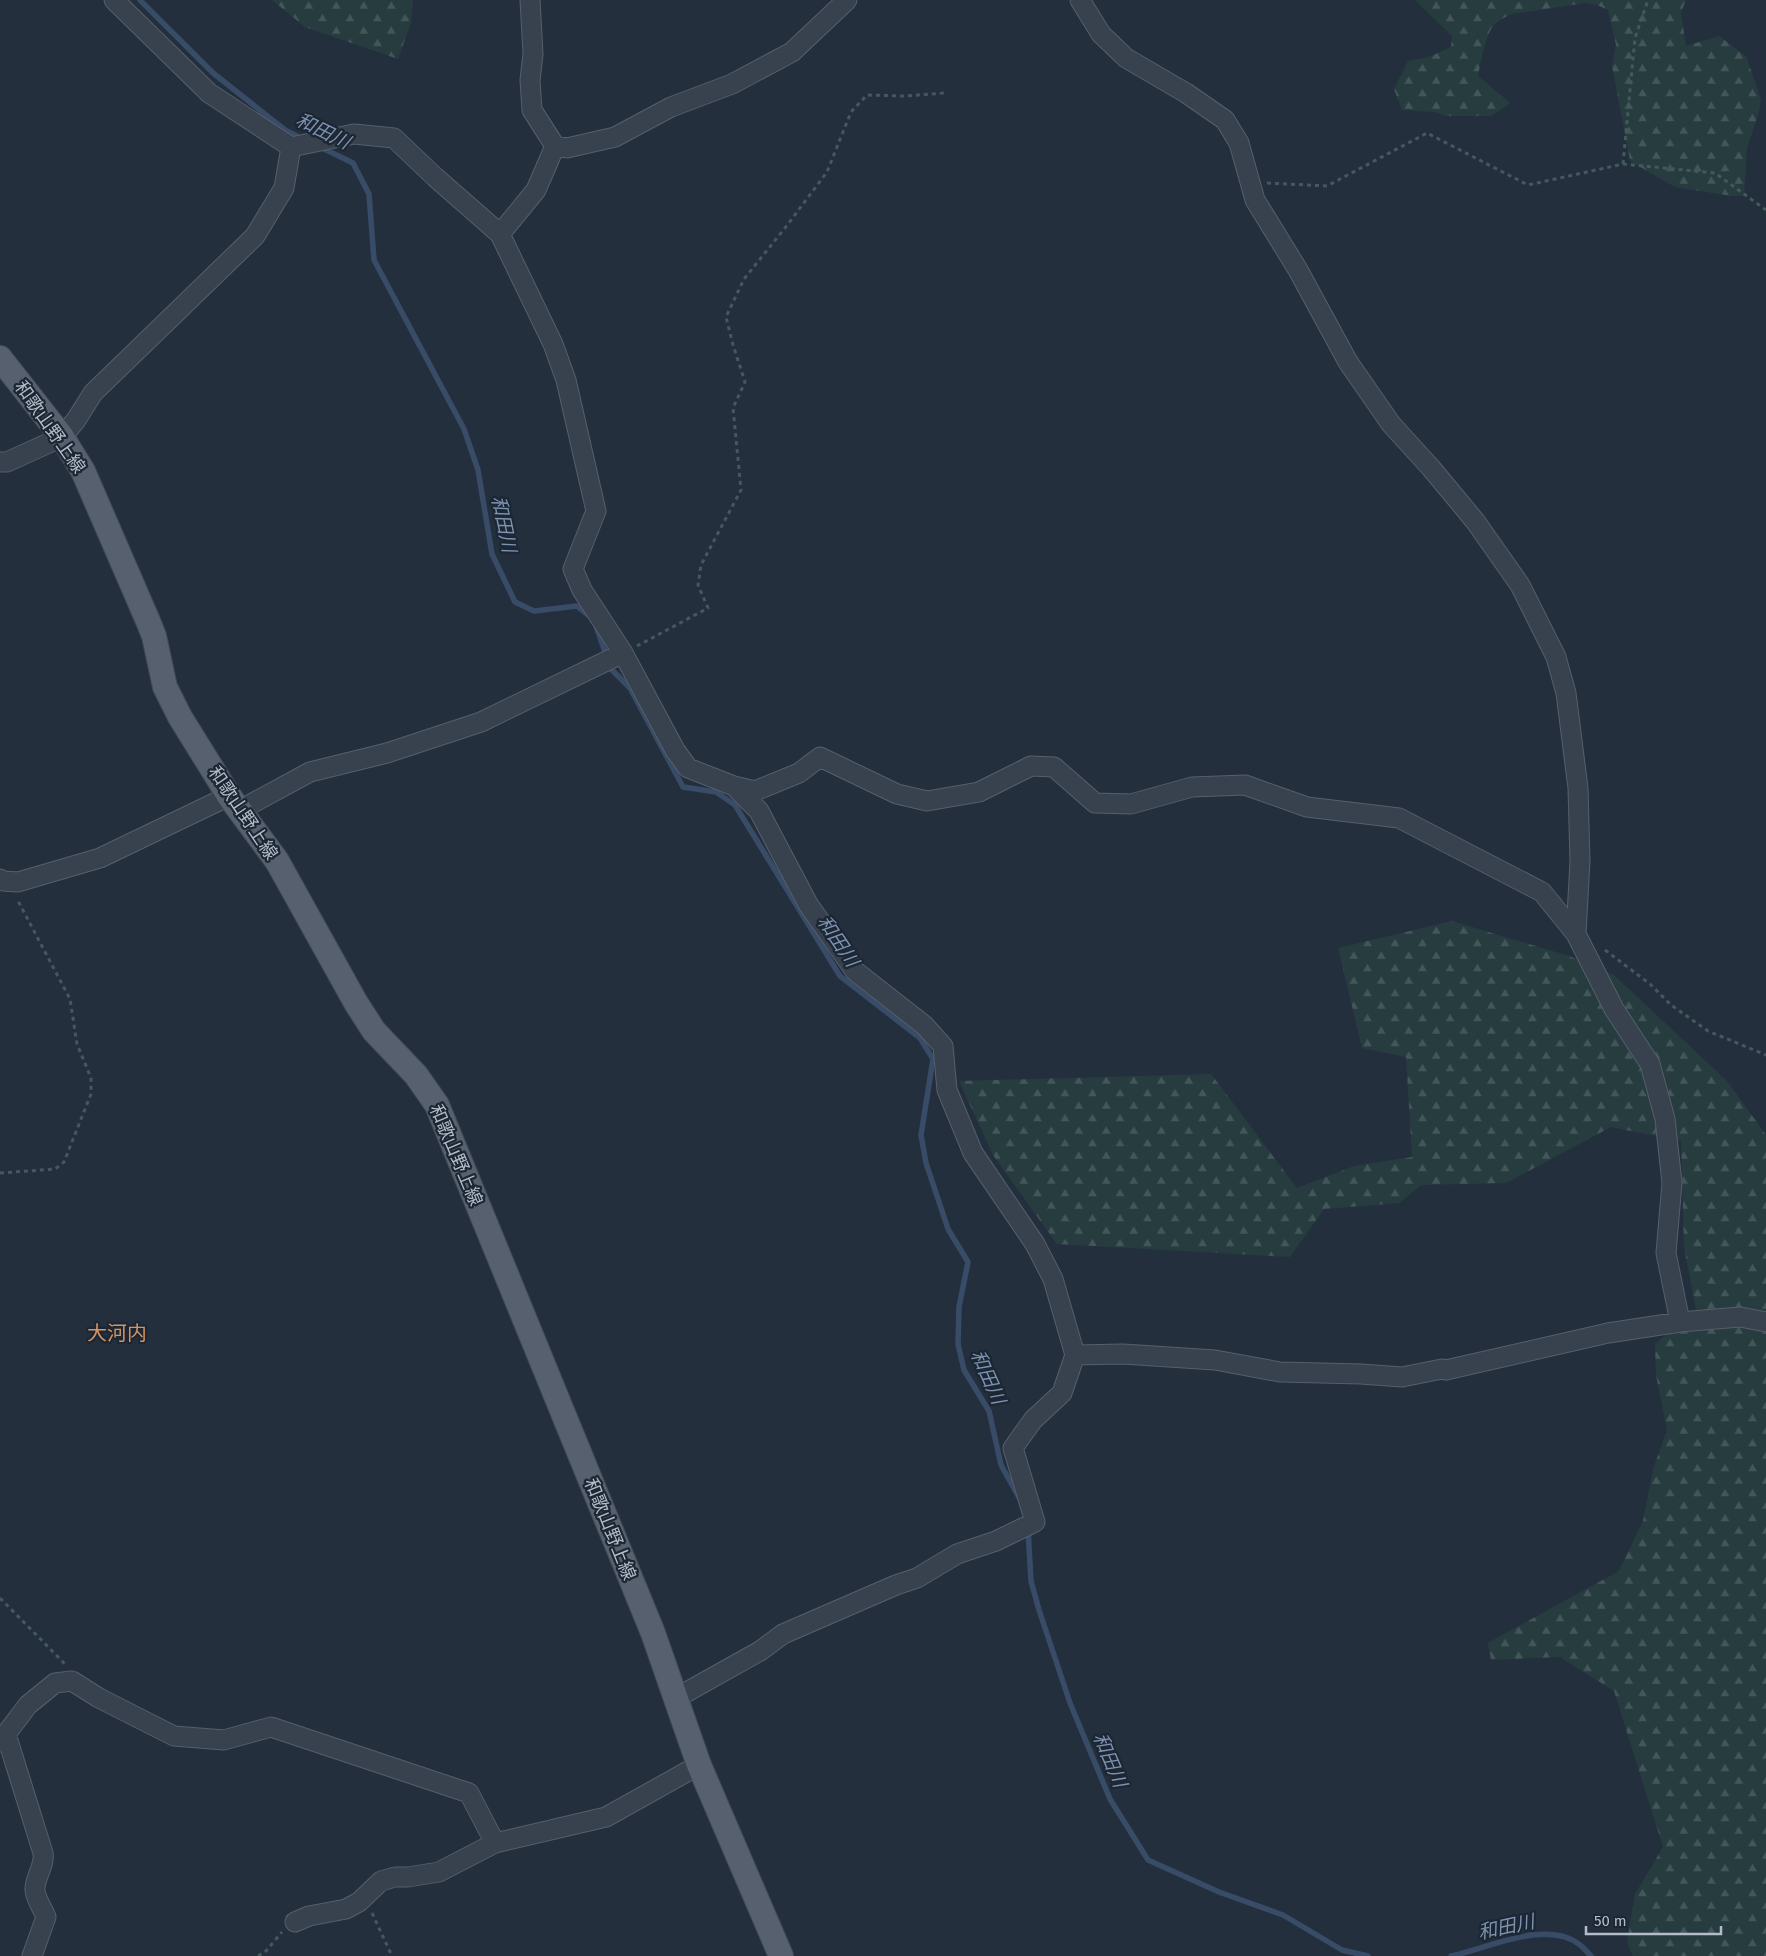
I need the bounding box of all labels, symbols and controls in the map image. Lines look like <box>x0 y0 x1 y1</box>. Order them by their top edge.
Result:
water label: 和田川 <box>292 108 355 155</box>
street label: 和歌山野上線 <box>10 376 90 478</box>
water label: 和田川 <box>487 494 522 556</box>
street label: 和歌山野上線 <box>204 762 282 864</box>
water label: 和田川 <box>813 911 865 973</box>
street label: 和歌山野上線 <box>425 1101 487 1209</box>
district label: 大河内 <box>87 1321 147 1345</box>
water label: 和田川 <box>966 1346 1011 1410</box>
street label: 和歌山野上線 <box>580 1475 640 1583</box>
water label: 和田川 <box>1088 1729 1133 1793</box>
scale bar <box>1586 1904 1721 1936</box>
water label: 和田川 <box>1476 1909 1538 1944</box>
text: 50 m <box>1594 1912 1627 1930</box>

